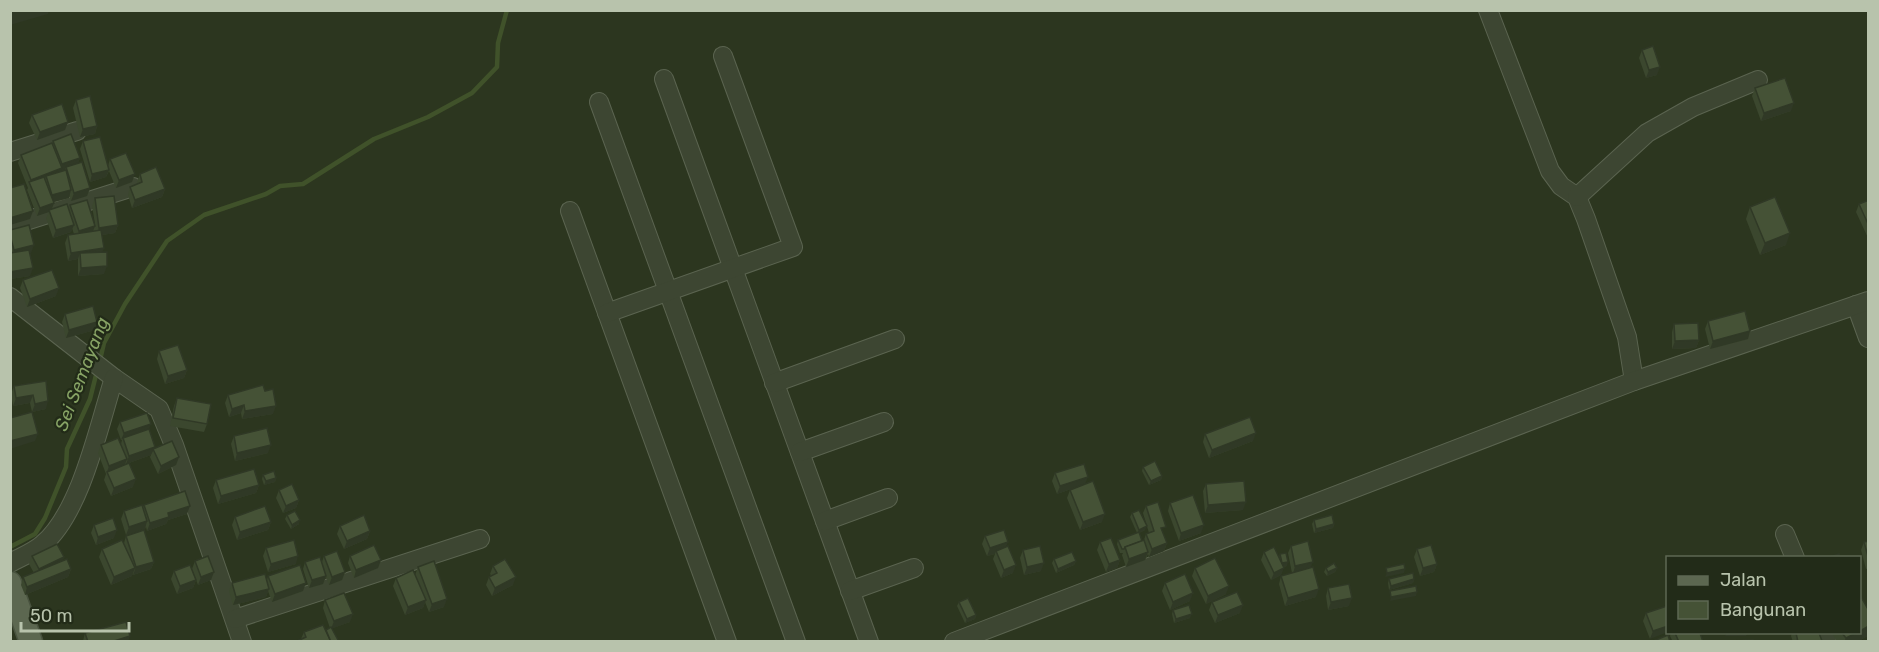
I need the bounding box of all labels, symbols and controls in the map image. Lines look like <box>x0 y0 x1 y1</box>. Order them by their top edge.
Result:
water label: Sei Semayang <box>50 314 114 434</box>
legend <box>1666 556 1861 634</box>
text: Jalan <box>1720 569 1767 591</box>
scale bar <box>21 595 129 633</box>
text: Bangunan <box>1720 599 1806 621</box>
text: 50 m <box>30 605 73 627</box>

